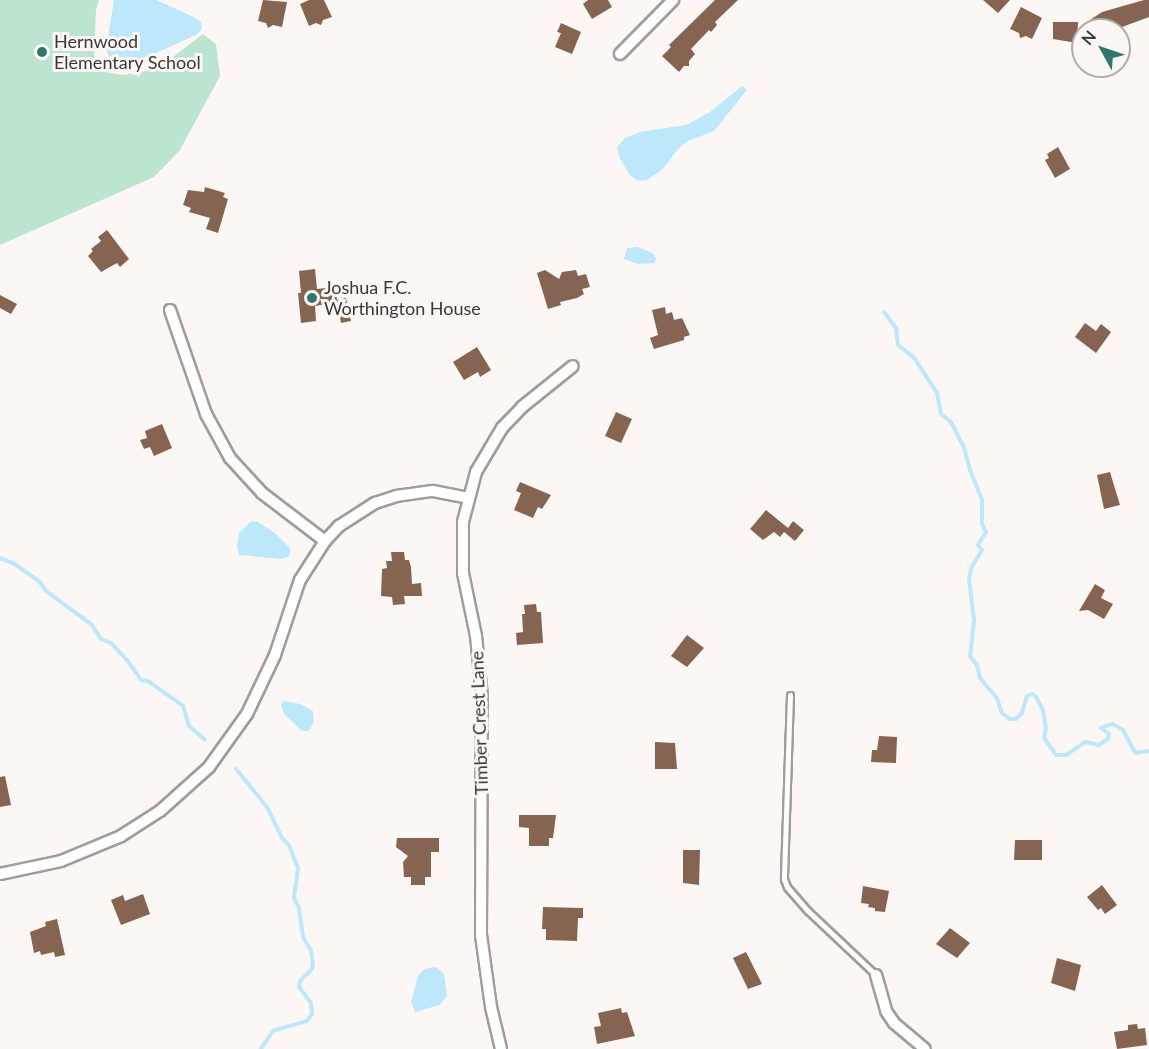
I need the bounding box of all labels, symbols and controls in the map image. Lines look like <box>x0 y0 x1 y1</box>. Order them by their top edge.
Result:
north arrow <box>1071 18 1131 78</box>
text: N <box>1077 27 1100 48</box>
place label: Hernwood Elementary School <box>54 31 201 74</box>
marker: Hernwood Elementary School <box>35 45 49 59</box>
place label: Joshua F.C. Worthington House <box>324 277 481 320</box>
marker: Joshua F.C. Worthington House <box>305 291 319 305</box>
street label: Timber Crest Lane <box>466 650 492 796</box>

